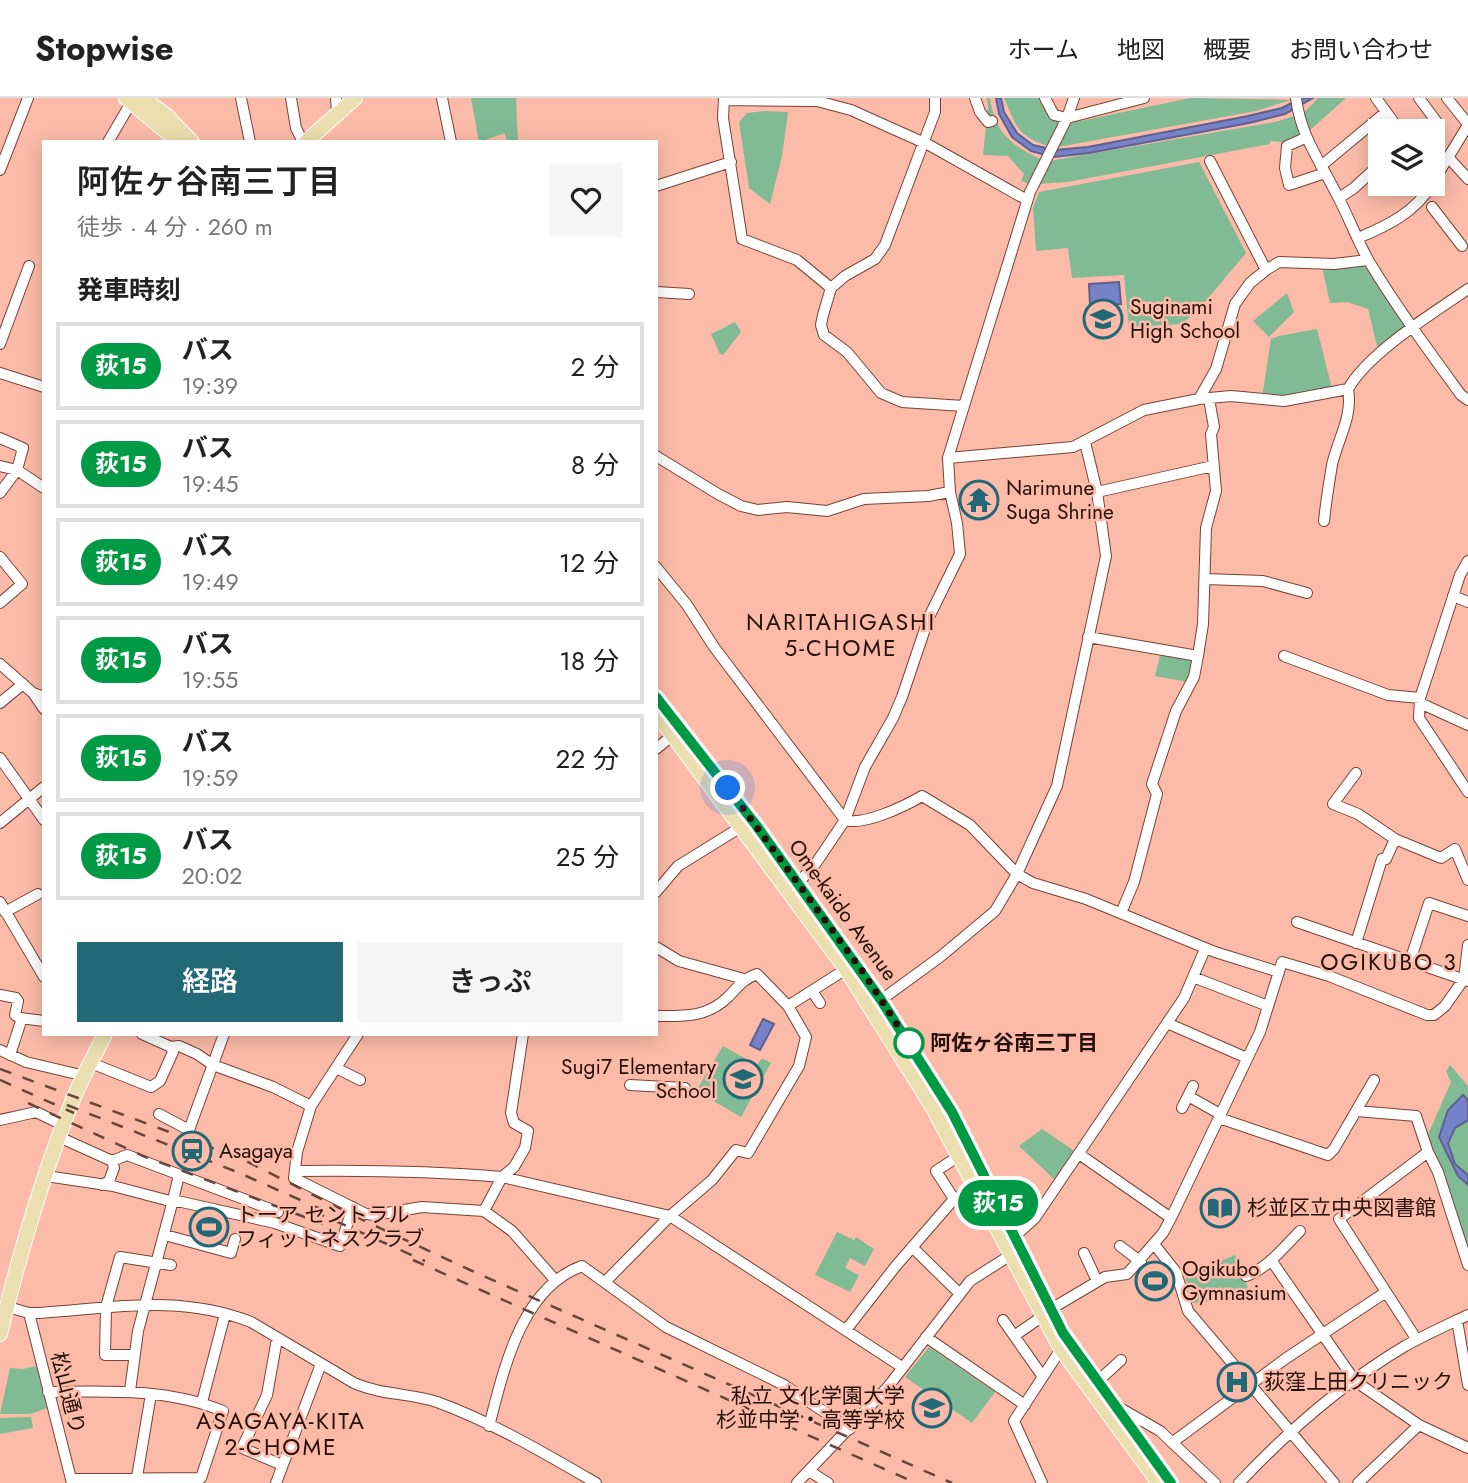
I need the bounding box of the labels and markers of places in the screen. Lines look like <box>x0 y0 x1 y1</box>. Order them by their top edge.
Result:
place label: Suginami High School <box>1130 292 1240 346</box>
school or university icon: Suginami High School <box>1082 298 1124 340</box>
place label: Narimune Suga Shrine <box>1006 473 1114 527</box>
temple icon: Narimune Suga Shrine <box>958 479 1000 521</box>
marker: 阿佐ヶ谷南三丁目 <box>894 1028 924 1058</box>
place label: 阿佐ヶ谷南三丁目 <box>930 1028 1098 1058</box>
place label: Sugi7 Elementary School <box>561 1052 717 1106</box>
school or university icon: Sugi7 Elementary School <box>722 1058 764 1100</box>
station icon: Asagaya <box>171 1130 213 1172</box>
place label: Asagaya <box>219 1136 293 1166</box>
library icon: 杉並区立中央図書館 <box>1199 1187 1241 1229</box>
place label: 杉並区立中央図書館 <box>1247 1193 1436 1223</box>
place label: トーア セントラル フィットネスクラブ <box>236 1200 425 1254</box>
sports icon: トーア セントラル フィットネスクラブ <box>188 1206 230 1248</box>
place label: Ogikubo Gymnasium <box>1182 1254 1287 1308</box>
sports icon: Ogikubo Gymnasium <box>1134 1260 1176 1302</box>
hospital icon: 荻窪上田クリニック <box>1216 1361 1258 1403</box>
place label: 荻窪上田クリニック <box>1264 1367 1453 1397</box>
place label: 私立 文化学園大学 杉並中学・高等学校 <box>716 1381 905 1435</box>
school or university icon: 私立 文化学園大学 杉並中学・高等学校 <box>911 1387 953 1429</box>

